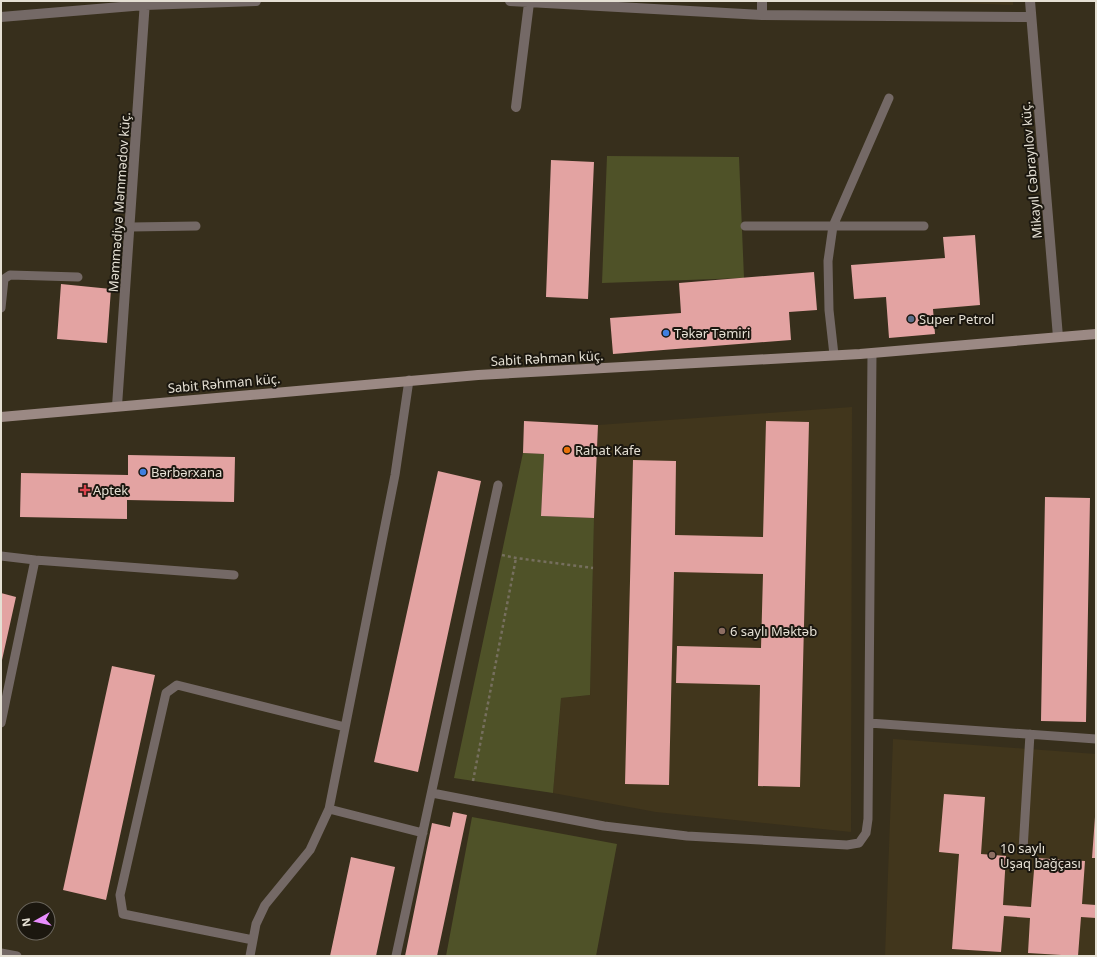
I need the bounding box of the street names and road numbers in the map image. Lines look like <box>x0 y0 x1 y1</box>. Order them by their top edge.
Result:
street label: Mikayıl Cəbrayılov küç. <box>1016 101 1046 239</box>
street label: Məmmədiyə Məmmədov küç. <box>104 111 134 293</box>
street label: Sabit Rəhman küç. <box>490 346 604 370</box>
street label: Sabit Rəhman küç. <box>167 369 281 397</box>

